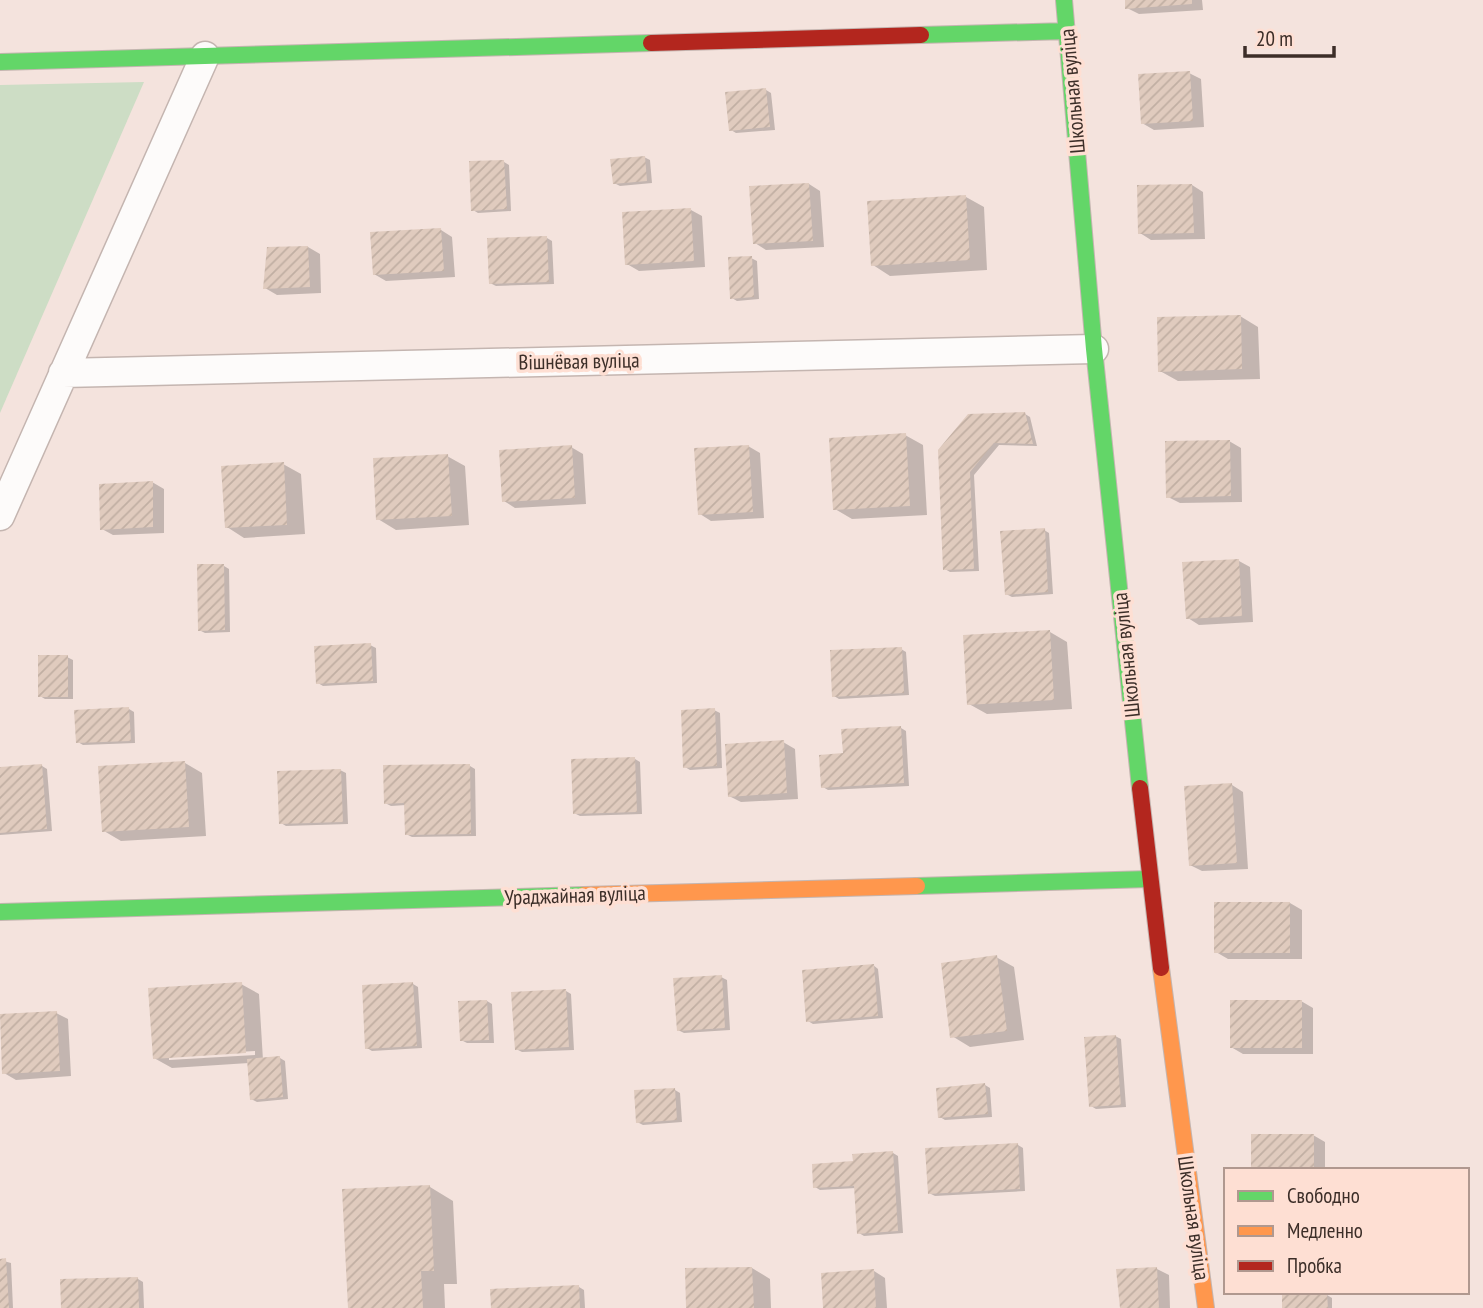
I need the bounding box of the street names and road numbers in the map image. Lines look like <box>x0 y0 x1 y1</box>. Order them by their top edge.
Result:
street label: Школьная вуліца <box>1053 27 1091 155</box>
street label: Вішнёвая вуліца <box>518 346 640 376</box>
street label: Школьная вуліца <box>1106 591 1146 719</box>
street label: Ураджайная вуліца <box>504 879 646 911</box>
street label: Школьная вуліца <box>1172 1154 1216 1282</box>

